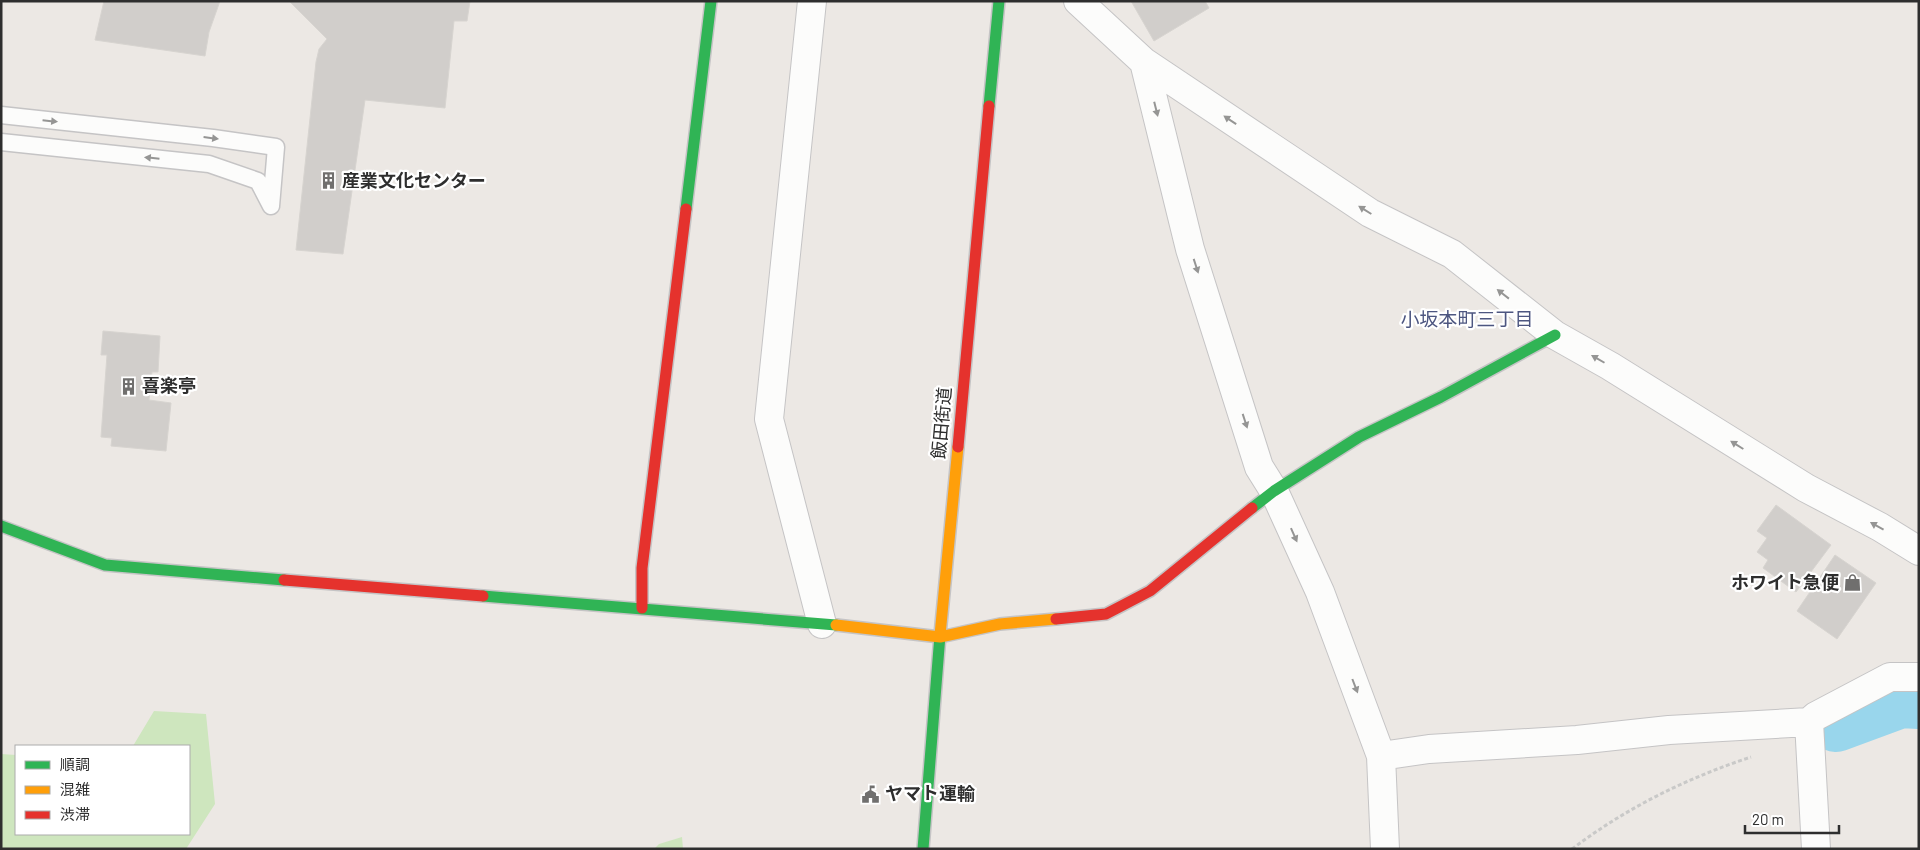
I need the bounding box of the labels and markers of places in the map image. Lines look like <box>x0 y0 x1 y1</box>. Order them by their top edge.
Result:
place label: 産業文化センター <box>342 169 486 191</box>
building icon: 産業文化センター <box>318 171 338 191</box>
place label: 喜楽亭 <box>142 374 196 396</box>
building icon: 喜楽亭 <box>118 376 138 396</box>
place label: ホワイト急便 <box>1731 571 1840 593</box>
shop icon: ホワイト急便 <box>1843 573 1863 593</box>
place label: ヤマト運輸 <box>885 782 975 804</box>
public building icon: ヤマト運輸 <box>861 784 881 804</box>

